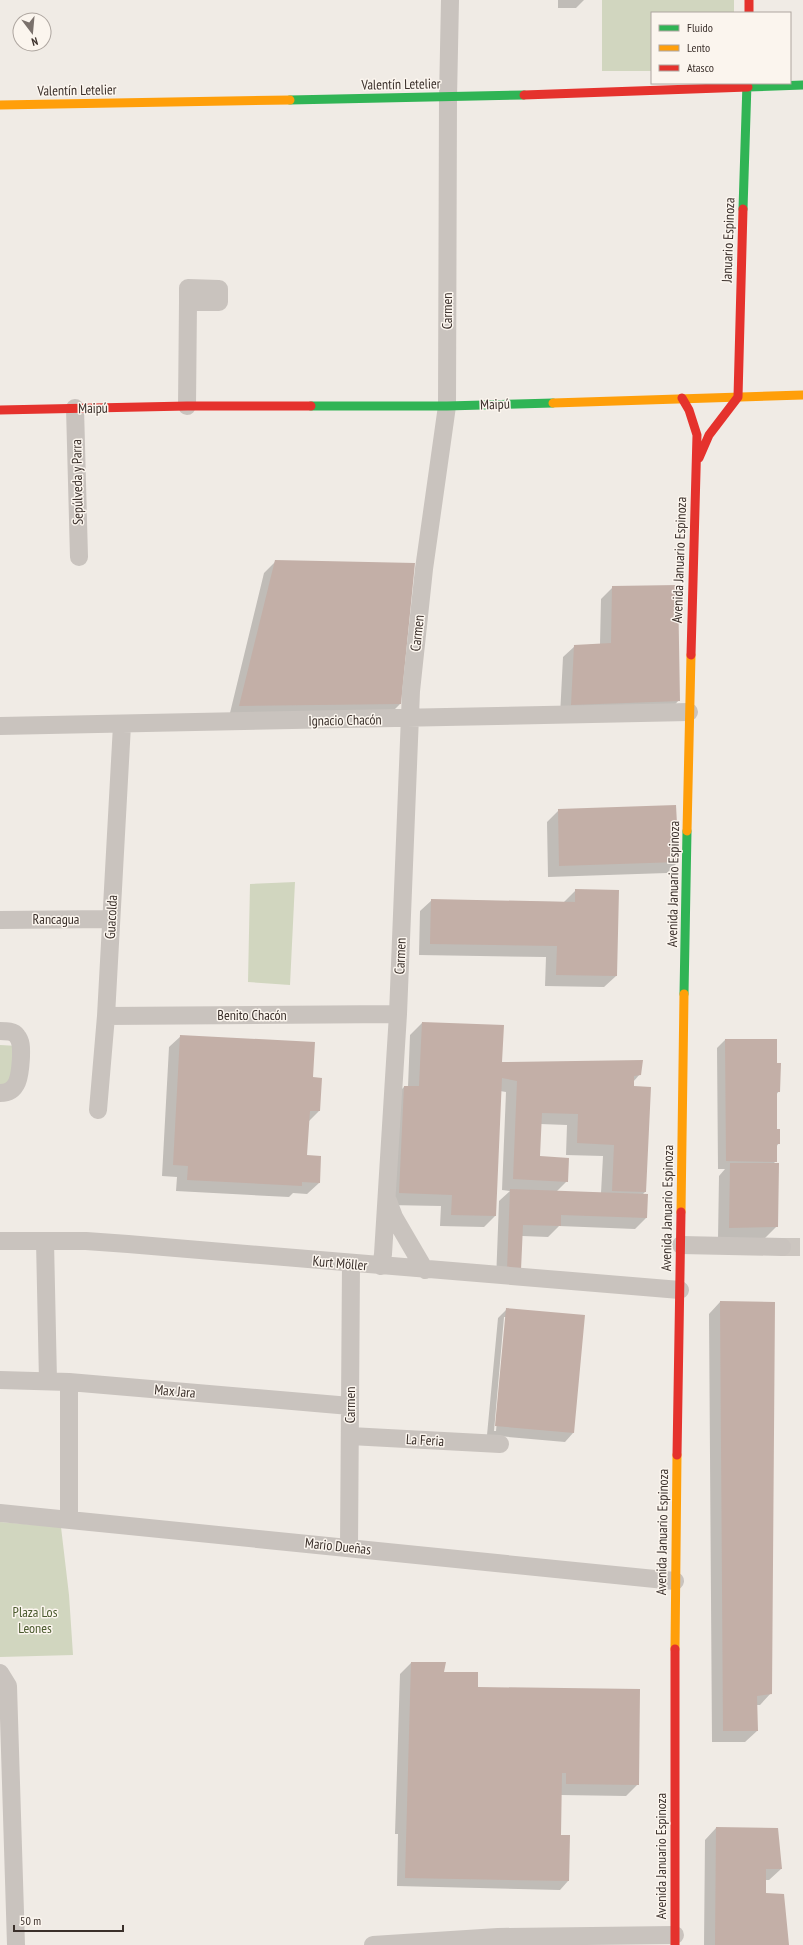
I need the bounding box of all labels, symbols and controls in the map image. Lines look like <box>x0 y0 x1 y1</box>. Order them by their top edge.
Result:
north arrow <box>12 12 52 52</box>
legend <box>651 12 791 84</box>
text: Fluido <box>687 20 713 35</box>
text: N <box>30 34 40 49</box>
text: Lento <box>687 40 710 55</box>
text: Atasco <box>687 60 714 75</box>
street label: Valentín Letelier <box>360 74 441 94</box>
street label: Valentín Letelier <box>36 80 117 100</box>
street label: Januario Espinoza <box>717 197 738 284</box>
street label: Carmen <box>438 293 456 329</box>
street label: Maipú <box>480 394 510 414</box>
street label: Maipú <box>78 399 108 417</box>
street label: Sepúlveda y Parra <box>67 439 87 525</box>
street label: Avenida Januario Espinoza <box>668 497 690 623</box>
street label: Carmen <box>406 614 428 652</box>
street label: Ignacio Chacón <box>308 710 382 730</box>
street label: Avenida Januario Espinoza <box>663 821 683 947</box>
street label: Guacolda <box>101 894 121 940</box>
street label: Rancagua <box>33 910 79 928</box>
street label: Carmen <box>390 937 410 975</box>
street label: Benito Chacón <box>217 1006 287 1024</box>
street label: Avenida Januario Espinoza <box>657 1145 677 1271</box>
street label: Kurt Möller <box>312 1252 368 1274</box>
street label: Max Jara <box>154 1380 196 1402</box>
street label: Carmen <box>341 1387 359 1423</box>
street label: La Feria <box>405 1430 445 1450</box>
street label: Avenida Januario Espinoza <box>652 1469 672 1595</box>
street label: Mario Dueñas <box>304 1534 372 1558</box>
park label: Plaza Los Leones <box>13 1603 58 1637</box>
street label: Avenida Januario Espinoza <box>652 1793 670 1919</box>
scale bar <box>14 1907 123 1933</box>
text: 50 m <box>20 1913 41 1928</box>

